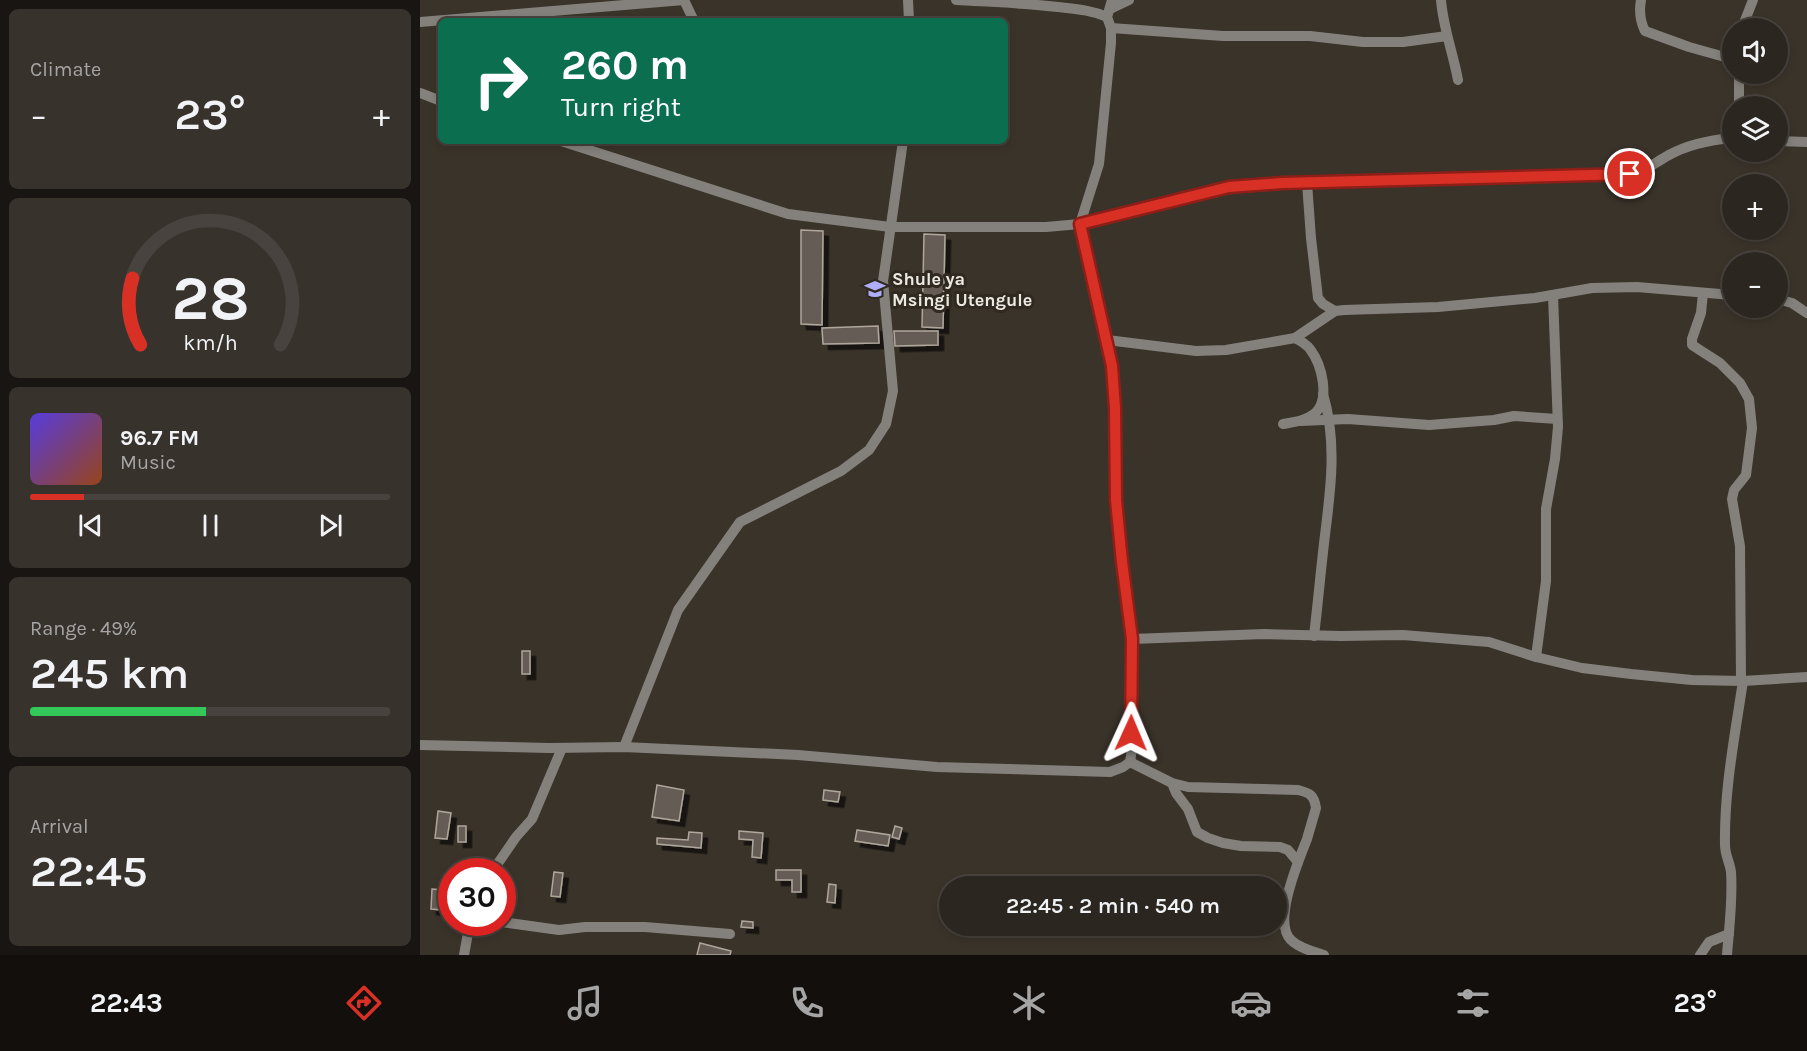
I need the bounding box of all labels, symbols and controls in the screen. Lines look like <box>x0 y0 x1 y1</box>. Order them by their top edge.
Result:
map controls <box>1722 18 1788 318</box>
button: sound <box>1722 18 1788 84</box>
text: 260 m <box>561 40 689 90</box>
icon: right <box>462 42 540 120</box>
text: Climate <box>30 58 101 81</box>
text: 23° <box>174 88 246 140</box>
text: Turn right <box>561 91 681 123</box>
text: − <box>30 96 47 134</box>
text: + <box>373 96 390 134</box>
button: layers <box>1722 96 1788 162</box>
pin <box>1604 148 1655 199</box>
icon: arrive <box>1613 157 1646 190</box>
button: + <box>1722 174 1788 240</box>
button: − <box>1722 252 1788 318</box>
text: 28 <box>171 262 249 335</box>
place label: Shule ya Msingi Utengule <box>892 268 1032 311</box>
school or university icon: Shule ya Msingi Utengule <box>863 277 887 301</box>
text: km/h <box>183 331 237 356</box>
text: 96.7 FM <box>120 425 199 451</box>
text: Music <box>120 451 176 474</box>
icon: previous <box>74 509 107 542</box>
icon: pause <box>194 509 227 542</box>
icon: next <box>314 509 347 542</box>
text: Range · 49% <box>30 617 137 640</box>
text: 245 km <box>30 647 189 699</box>
position arrow <box>1099 701 1163 765</box>
text: Arrival <box>30 815 89 838</box>
text: 22:45 <box>30 845 148 897</box>
speed limit sign: 30 <box>438 858 516 936</box>
text: 22:45 · 2 min · 540 m <box>1006 893 1220 919</box>
icon: directions <box>343 982 385 1024</box>
icon: music <box>564 982 606 1024</box>
icon: phone <box>786 982 828 1024</box>
icon: climate <box>1008 982 1050 1024</box>
icon: car <box>1230 982 1272 1024</box>
icon: filters <box>1452 982 1494 1024</box>
text: 22:43 <box>90 987 163 1019</box>
text: 23° <box>1673 987 1717 1019</box>

